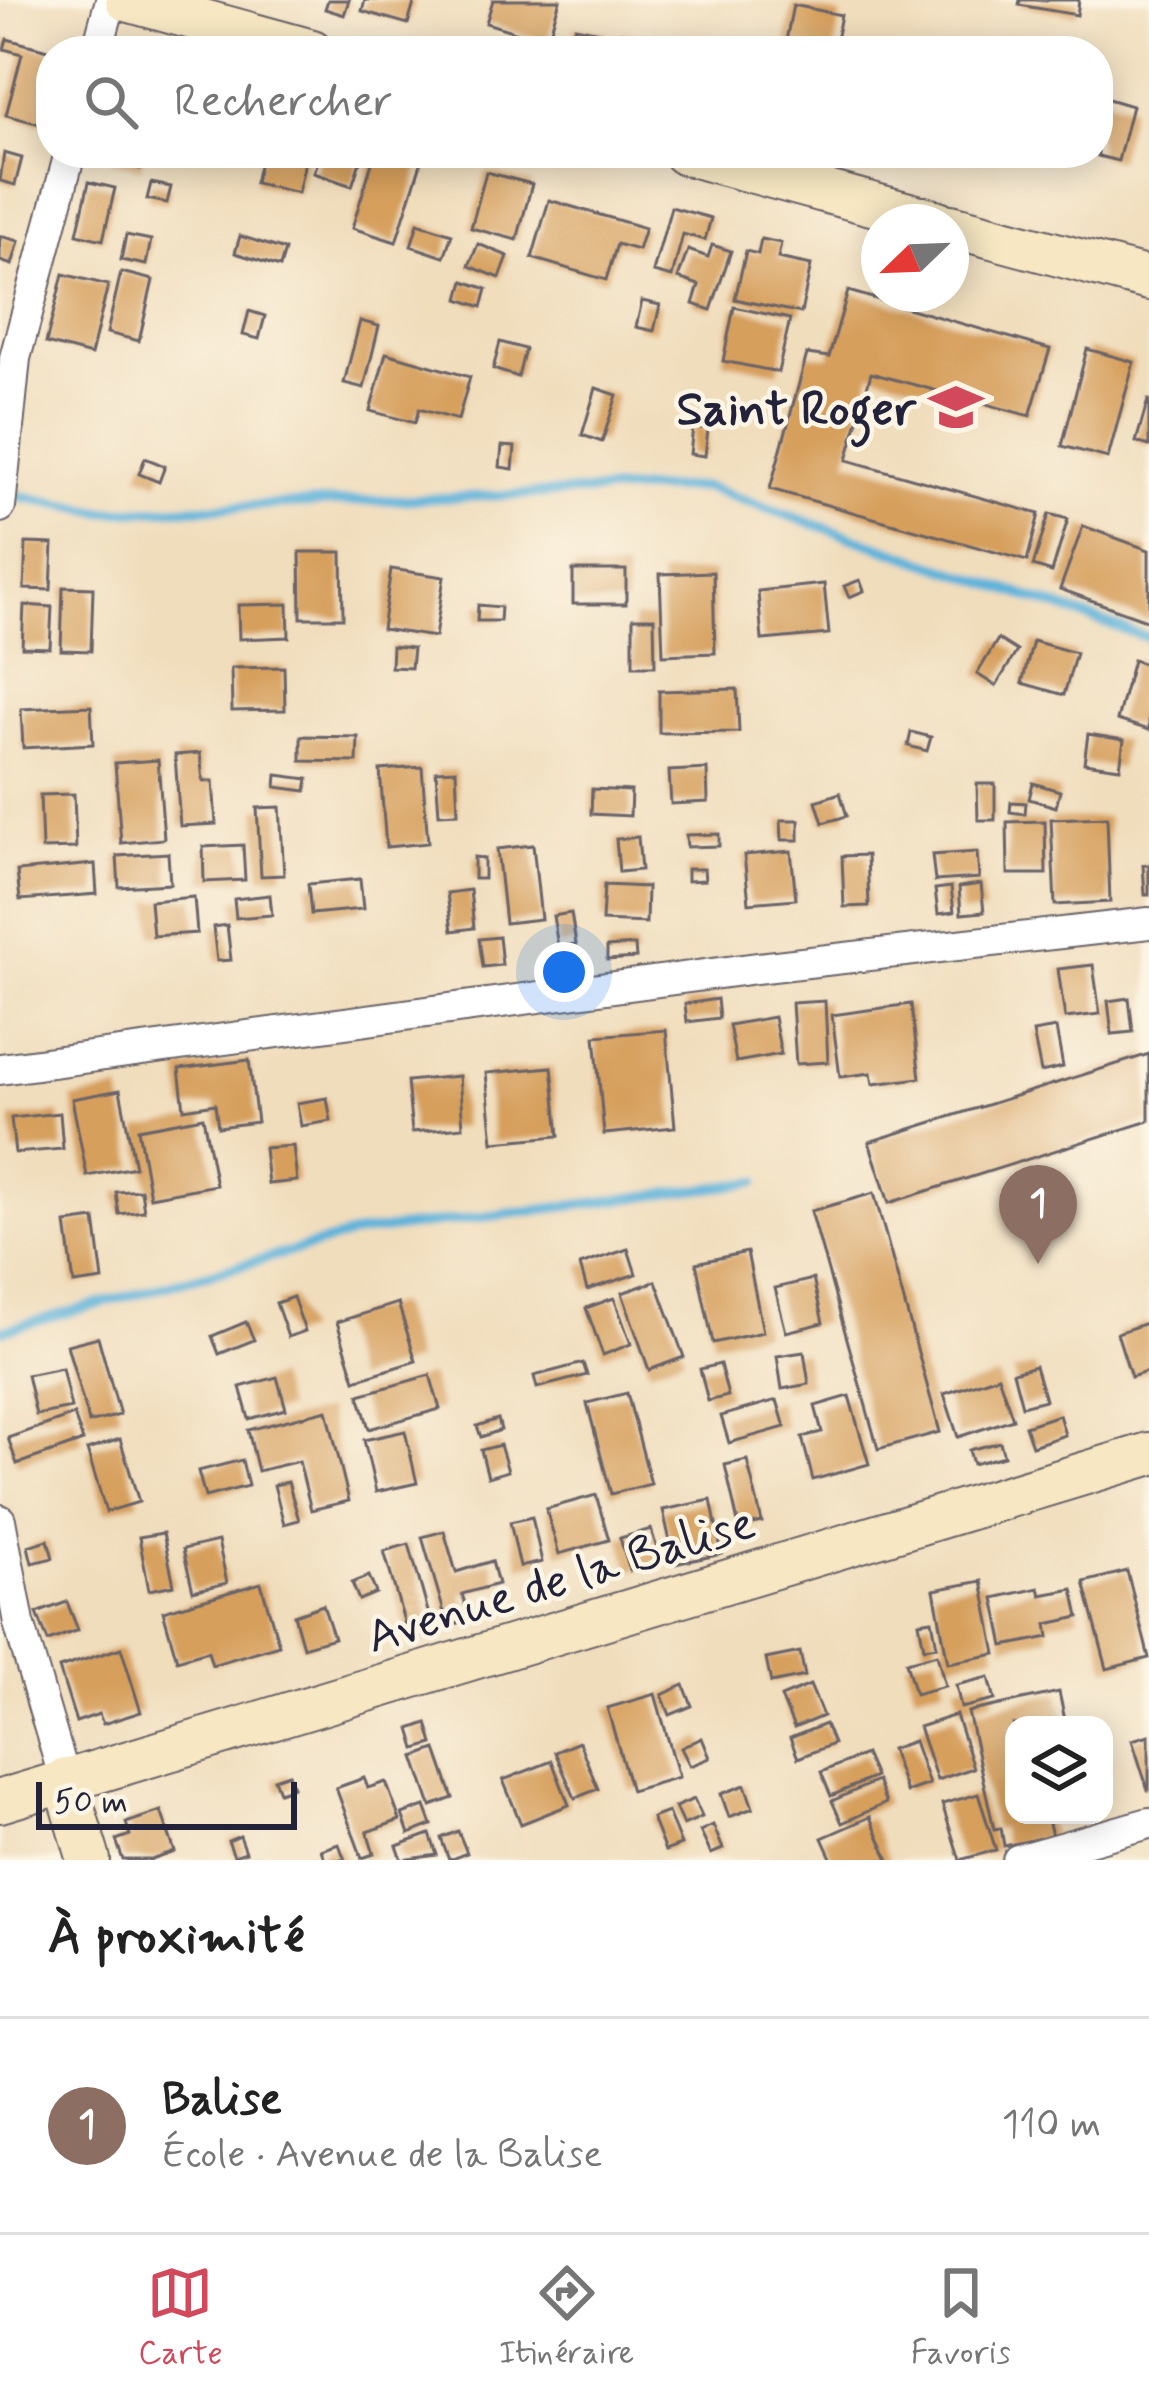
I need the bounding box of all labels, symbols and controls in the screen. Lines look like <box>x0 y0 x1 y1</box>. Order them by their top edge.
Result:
search box <box>36 36 1113 168</box>
icon: search <box>78 69 144 135</box>
text: Rechercher <box>174 73 393 132</box>
north arrow <box>861 204 969 312</box>
school or university icon: Saint Roger <box>927 378 985 436</box>
place label: Saint Roger <box>676 379 918 448</box>
your location <box>534 942 594 1002</box>
pin: 1 <box>999 1165 1077 1264</box>
street label: Avenue de la Balise <box>359 1492 763 1670</box>
map controls <box>1005 1716 1113 1824</box>
button: layers <box>1005 1716 1113 1824</box>
scale bar <box>36 1776 297 1829</box>
text: 50 m <box>54 1781 128 1825</box>
text: À proximité <box>48 1905 304 1971</box>
text: Balise <box>162 2071 282 2130</box>
text: 1 <box>78 2100 96 2151</box>
text: 110 m <box>1002 2100 1101 2151</box>
text: École · Avenue de la Balise <box>162 2130 603 2181</box>
tab: Carte <box>138 2260 223 2376</box>
tab: Itinéraire <box>499 2260 634 2376</box>
tab: Favoris <box>911 2260 1011 2376</box>

